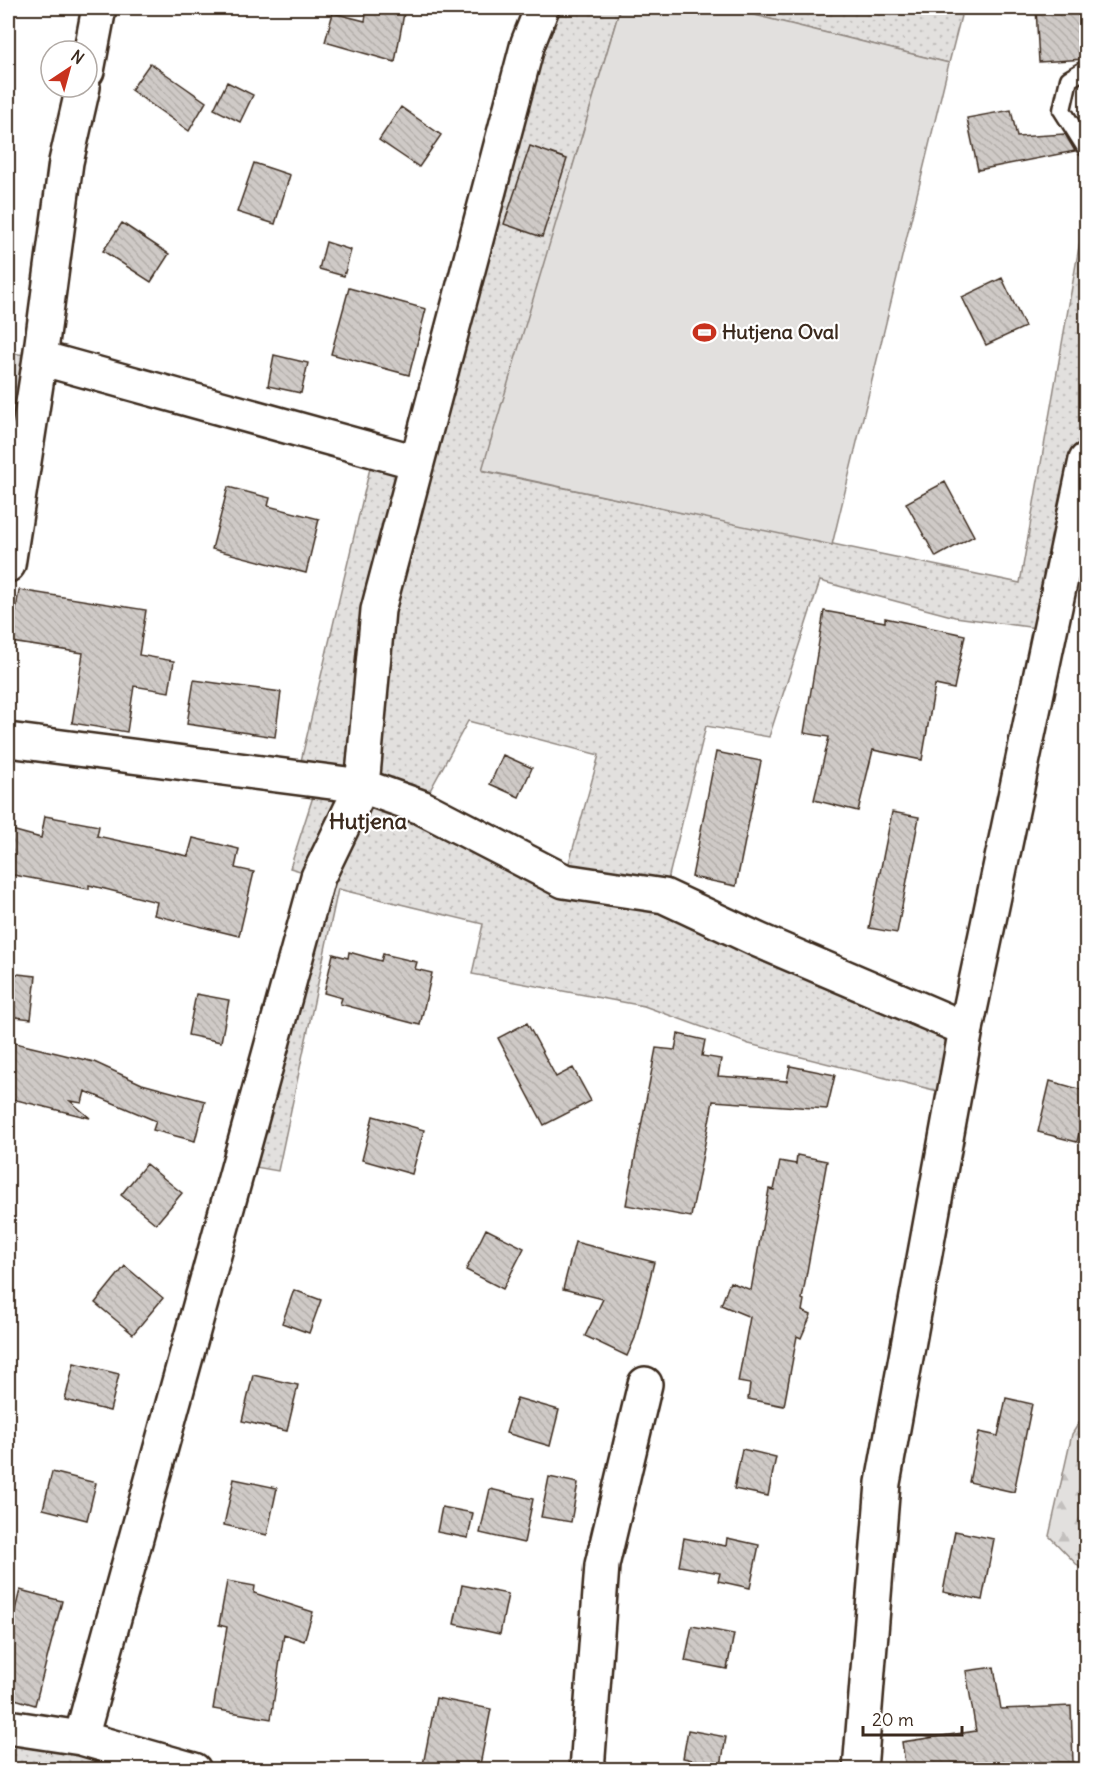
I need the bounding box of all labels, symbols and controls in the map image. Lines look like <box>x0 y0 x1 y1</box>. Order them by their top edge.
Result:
north arrow <box>39 39 99 99</box>
text: N <box>67 46 88 68</box>
sports icon: Hutjena Oval <box>691 319 717 345</box>
place label: Hutjena Oval <box>722 319 839 344</box>
district label: Hutjena <box>329 807 407 835</box>
scale bar <box>863 1699 962 1737</box>
text: 20 m <box>872 1708 914 1731</box>

